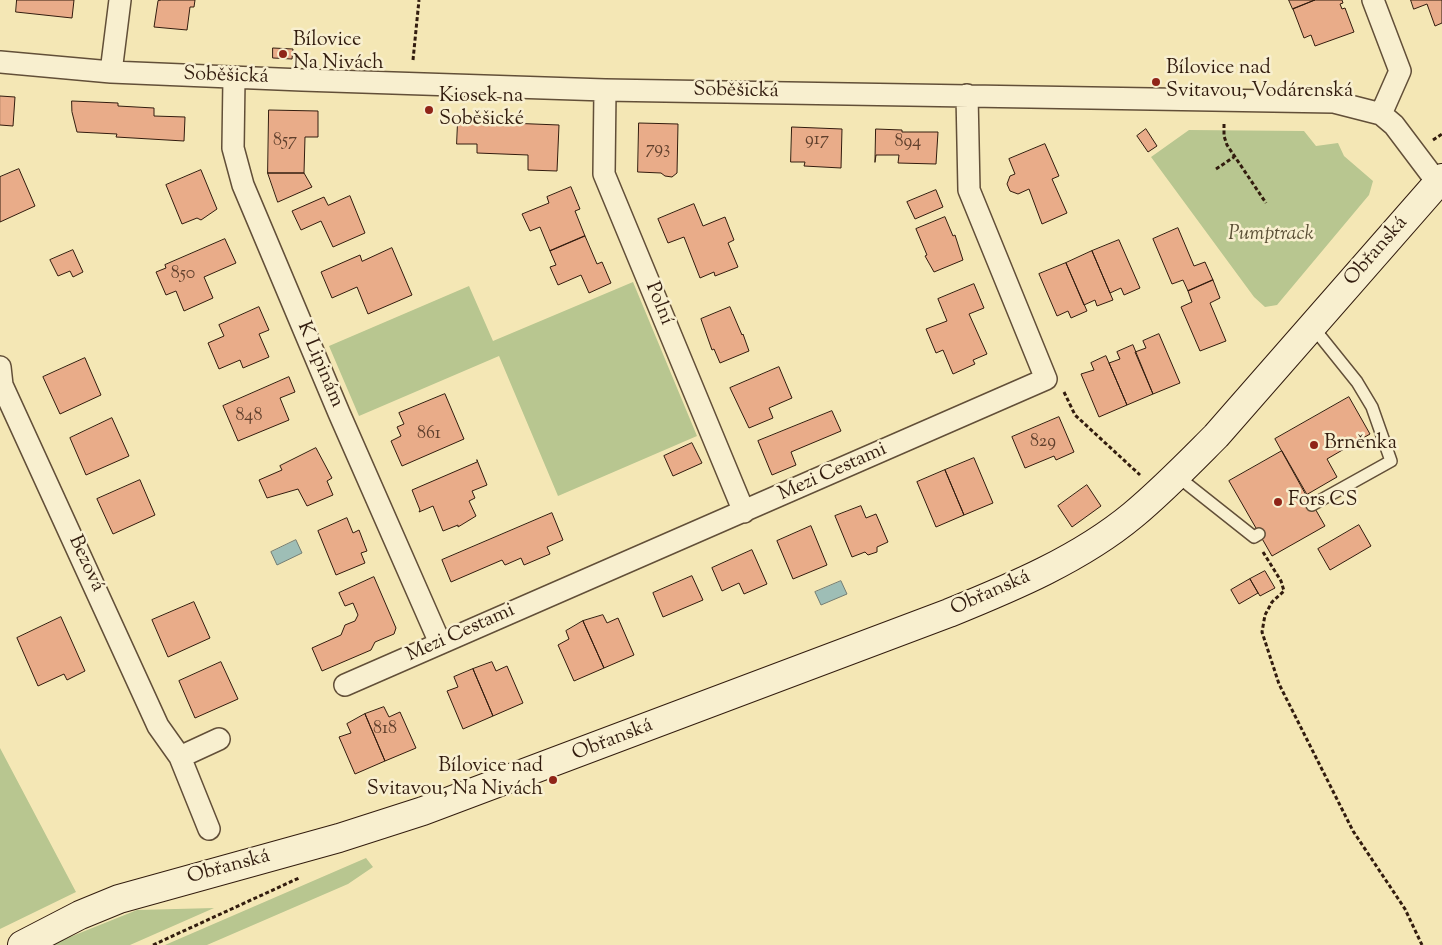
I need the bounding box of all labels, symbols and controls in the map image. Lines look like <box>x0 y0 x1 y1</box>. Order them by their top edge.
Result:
place label: Bílovice Na Nivách <box>293 30 384 77</box>
marker: Bílovice Na Nivách <box>277 48 289 60</box>
place label: Bílovice nad Svitavou, Vodárenská <box>1166 58 1353 105</box>
street label: Soběšická <box>183 64 269 90</box>
marker: Bílovice nad Svitavou, Vodárenská <box>1150 76 1162 88</box>
street label: Soběšická <box>693 79 779 105</box>
place label: Kiosek na Soběšické <box>439 86 524 133</box>
marker: Kiosek na Soběšické <box>423 104 435 116</box>
house number: 917 <box>805 130 829 152</box>
house number: 857 <box>273 131 297 153</box>
house number: 894 <box>895 132 921 154</box>
house number: 793 <box>646 139 670 161</box>
street label: Obřanská <box>1340 212 1414 292</box>
park label: Pumptrack <box>1228 224 1314 248</box>
house number: 850 <box>171 264 195 286</box>
street label: Polní <box>639 279 677 329</box>
street label: K Lipinám <box>290 319 348 411</box>
house number: 848 <box>236 406 262 428</box>
house number: 861 <box>417 424 441 446</box>
house number: 829 <box>1030 432 1056 454</box>
place label: Brněnka <box>1324 433 1397 457</box>
street label: Mezi Cestami <box>775 438 891 508</box>
marker: Brněnka <box>1308 439 1320 451</box>
place label: Fors CS <box>1288 490 1357 514</box>
marker: Fors CS <box>1272 496 1284 508</box>
street label: Bezová <box>62 532 108 596</box>
street label: Obřanská <box>948 566 1034 622</box>
street label: Mezi Cestami <box>403 599 519 669</box>
street label: Obřanská <box>569 715 657 767</box>
house number: 818 <box>373 719 397 741</box>
place label: Bílovice nad Svitavou, Na Nivách <box>367 756 543 803</box>
marker: Bílovice nad Svitavou, Na Nivách <box>547 774 559 786</box>
street label: Obřanská <box>185 845 273 891</box>

